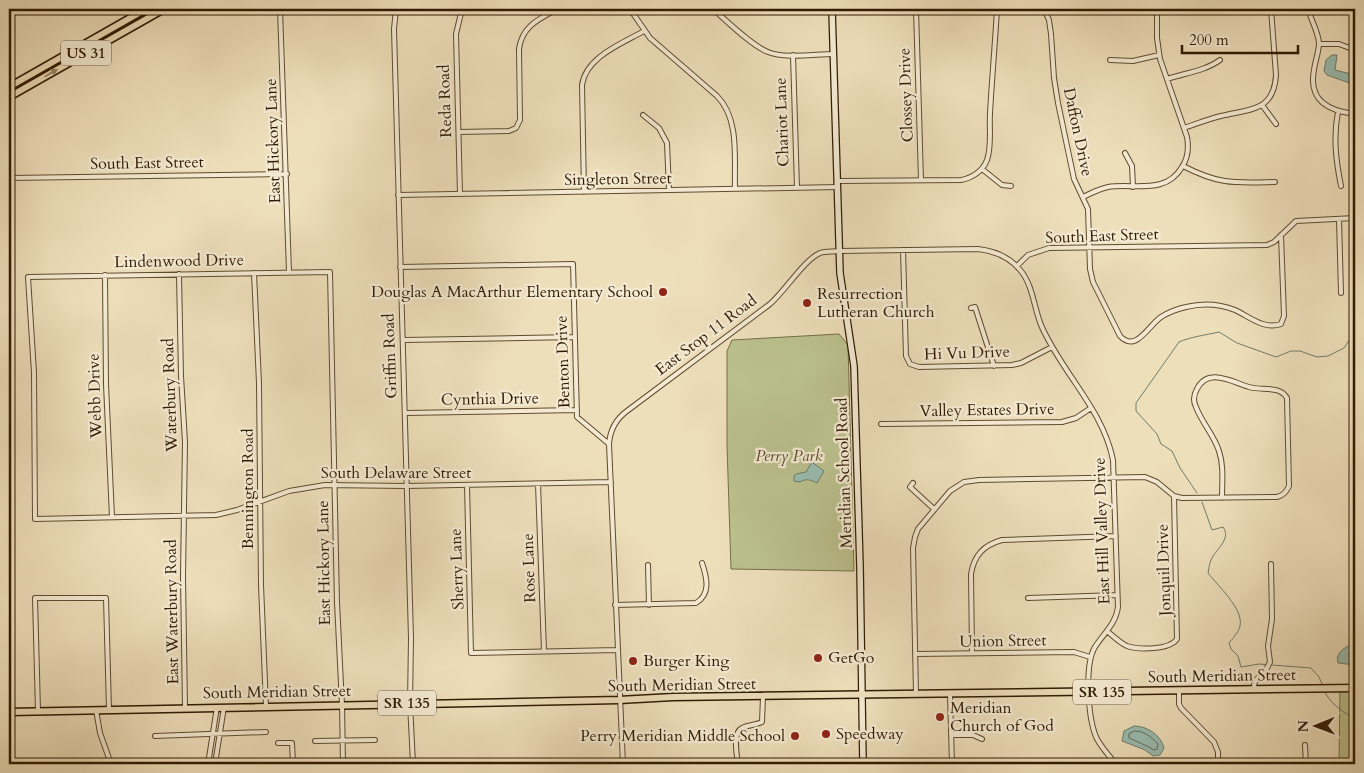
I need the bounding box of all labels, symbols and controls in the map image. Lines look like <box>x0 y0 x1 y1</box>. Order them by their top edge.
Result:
scale bar <box>1182 22 1298 54</box>
text: 200 m <box>1189 30 1229 50</box>
road number: US 31 <box>61 40 111 66</box>
street label: Clossey Drive <box>893 47 919 143</box>
street label: Reda Road <box>433 64 457 138</box>
one-way arrow <box>44 69 58 77</box>
street label: Chariot Lane <box>769 77 795 167</box>
street label: East Hickory Lane <box>260 78 286 204</box>
street label: Daffon Drive <box>1058 86 1098 178</box>
street label: South East Street <box>90 151 204 175</box>
street label: Singleton Street <box>564 167 672 191</box>
street label: South East Street <box>1045 223 1159 249</box>
street label: Lindenwood Drive <box>114 249 244 273</box>
place label: Douglas A MacArthur Elementary School <box>371 281 653 303</box>
place label: Resurrection Lutheran Church <box>817 283 935 323</box>
marker: Douglas A MacArthur Elementary School <box>657 286 669 298</box>
street label: East Stop 11 Road <box>651 289 762 380</box>
marker: Resurrection Lutheran Church <box>801 297 813 309</box>
street label: Griffin Road <box>378 312 402 399</box>
street label: Benton Drive <box>550 315 576 409</box>
street label: Waterbury Road <box>157 337 183 453</box>
street label: Hi Vu Drive <box>924 341 1010 365</box>
street label: Webb Drive <box>83 353 108 440</box>
street label: Cynthia Drive <box>441 387 539 411</box>
street label: Meridian School Road <box>830 397 858 549</box>
street label: Valley Estates Drive <box>919 398 1055 422</box>
street label: Bennington Road <box>237 428 259 550</box>
park label: Perry Park <box>755 445 823 467</box>
street label: East Hill Valley Drive <box>1088 457 1116 605</box>
street label: South Delaware Street <box>321 462 471 484</box>
street label: East Hickory Lane <box>312 500 336 626</box>
street label: Jonquil Drive <box>1151 524 1177 618</box>
street label: Sherry Lane <box>445 528 469 610</box>
street label: Rose Lane <box>517 533 541 603</box>
street label: East Waterbury Road <box>160 539 184 685</box>
street label: Union Street <box>959 629 1047 653</box>
place label: GetGo <box>828 647 875 669</box>
place label: Burger King <box>643 650 729 672</box>
marker: GetGo <box>812 652 824 664</box>
marker: Burger King <box>627 655 639 667</box>
street label: South Meridian Street <box>1148 664 1296 688</box>
street label: South Meridian Street <box>608 673 756 697</box>
street label: South Meridian Street <box>203 680 351 704</box>
road number: SR 135 <box>1073 680 1131 704</box>
road number: SR 135 <box>378 690 436 716</box>
place label: Meridian Church of God <box>950 697 1054 737</box>
north arrow <box>1292 700 1342 750</box>
marker: Meridian Church of God <box>934 711 946 723</box>
text: N <box>1294 720 1313 732</box>
place label: Speedway <box>836 723 904 745</box>
place label: Perry Meridian Middle School <box>580 725 785 747</box>
marker: Speedway <box>820 728 832 740</box>
marker: Perry Meridian Middle School <box>789 730 801 742</box>

